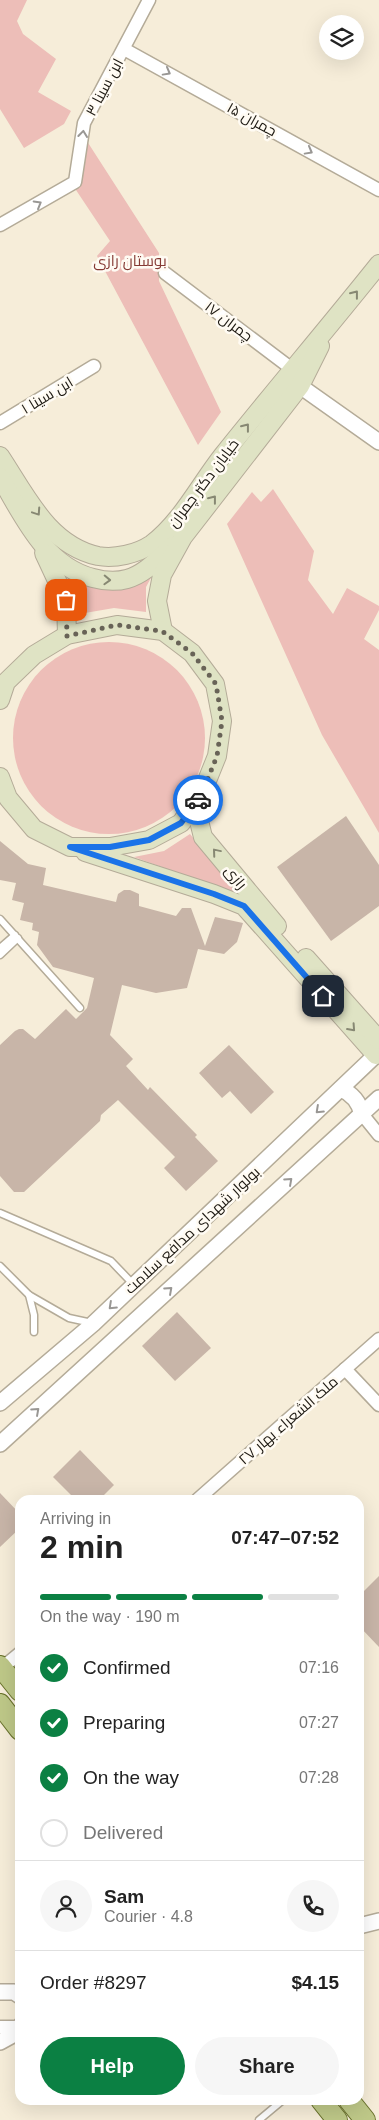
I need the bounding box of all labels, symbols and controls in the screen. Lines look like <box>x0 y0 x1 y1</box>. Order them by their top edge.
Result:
map controls <box>319 15 364 60</box>
button: layers <box>319 15 364 60</box>
street label: ابن سینا ۳ <box>82 55 128 120</box>
one-way arrow <box>161 66 170 76</box>
street label: چمران ۱۵ <box>223 98 280 141</box>
one-way arrow <box>77 130 88 138</box>
one-way arrow <box>304 145 313 155</box>
one-way arrow <box>32 200 41 210</box>
park label: بوستان رازی <box>93 252 167 271</box>
one-way arrow <box>350 291 358 300</box>
street label: چمران ۱۷ <box>201 298 256 346</box>
street label: ابن سینا ۱ <box>18 373 77 419</box>
one-way arrow <box>240 424 248 433</box>
street label: خیابان دکتر چمران <box>164 435 243 532</box>
one-way arrow <box>207 496 215 505</box>
one-way arrow <box>31 506 40 515</box>
one-way arrow <box>104 574 112 585</box>
pin <box>45 579 87 621</box>
icon: bag <box>52 586 80 614</box>
courier <box>173 775 223 825</box>
icon: car <box>184 786 212 814</box>
one-way arrow <box>213 849 221 858</box>
street label: رازی <box>220 862 251 893</box>
pin <box>302 975 344 1017</box>
icon: home <box>309 982 337 1010</box>
one-way arrow <box>346 1022 355 1031</box>
one-way arrow <box>315 1104 324 1113</box>
street label: بولوار شهدای مدافع سلامت <box>121 1163 265 1299</box>
one-way arrow <box>284 1177 293 1186</box>
one-way arrow <box>164 1287 173 1296</box>
one-way arrow <box>109 1300 118 1309</box>
street label: ملک الشعراء بهار ۲۷ <box>235 1372 342 1469</box>
one-way arrow <box>31 1408 40 1417</box>
text: Arriving in <box>40 1510 111 1527</box>
text: 07:47–07:52 <box>231 1527 339 1548</box>
text: 2 min <box>40 1529 124 1565</box>
text: On the way · 190 m <box>40 1608 180 1625</box>
icon: check <box>40 1654 68 1682</box>
text: Confirmed <box>83 1657 171 1678</box>
text: 07:16 <box>299 1659 339 1676</box>
icon: check <box>40 1709 68 1737</box>
text: Preparing <box>83 1712 165 1733</box>
text: 07:27 <box>299 1714 339 1731</box>
icon: check <box>40 1764 68 1792</box>
text: On the way <box>83 1767 179 1788</box>
text: 07:28 <box>299 1769 339 1786</box>
text: Delivered <box>83 1822 163 1843</box>
button: person <box>40 1880 92 1932</box>
button: phone <box>287 1880 339 1932</box>
text: Sam <box>104 1886 144 1907</box>
text: Courier · 4.8 <box>104 1908 193 1925</box>
text: Order #8297 <box>40 1972 147 1993</box>
text: $4.15 <box>291 1972 339 1993</box>
button: Help <box>40 2037 185 2095</box>
button: Share <box>195 2037 339 2095</box>

